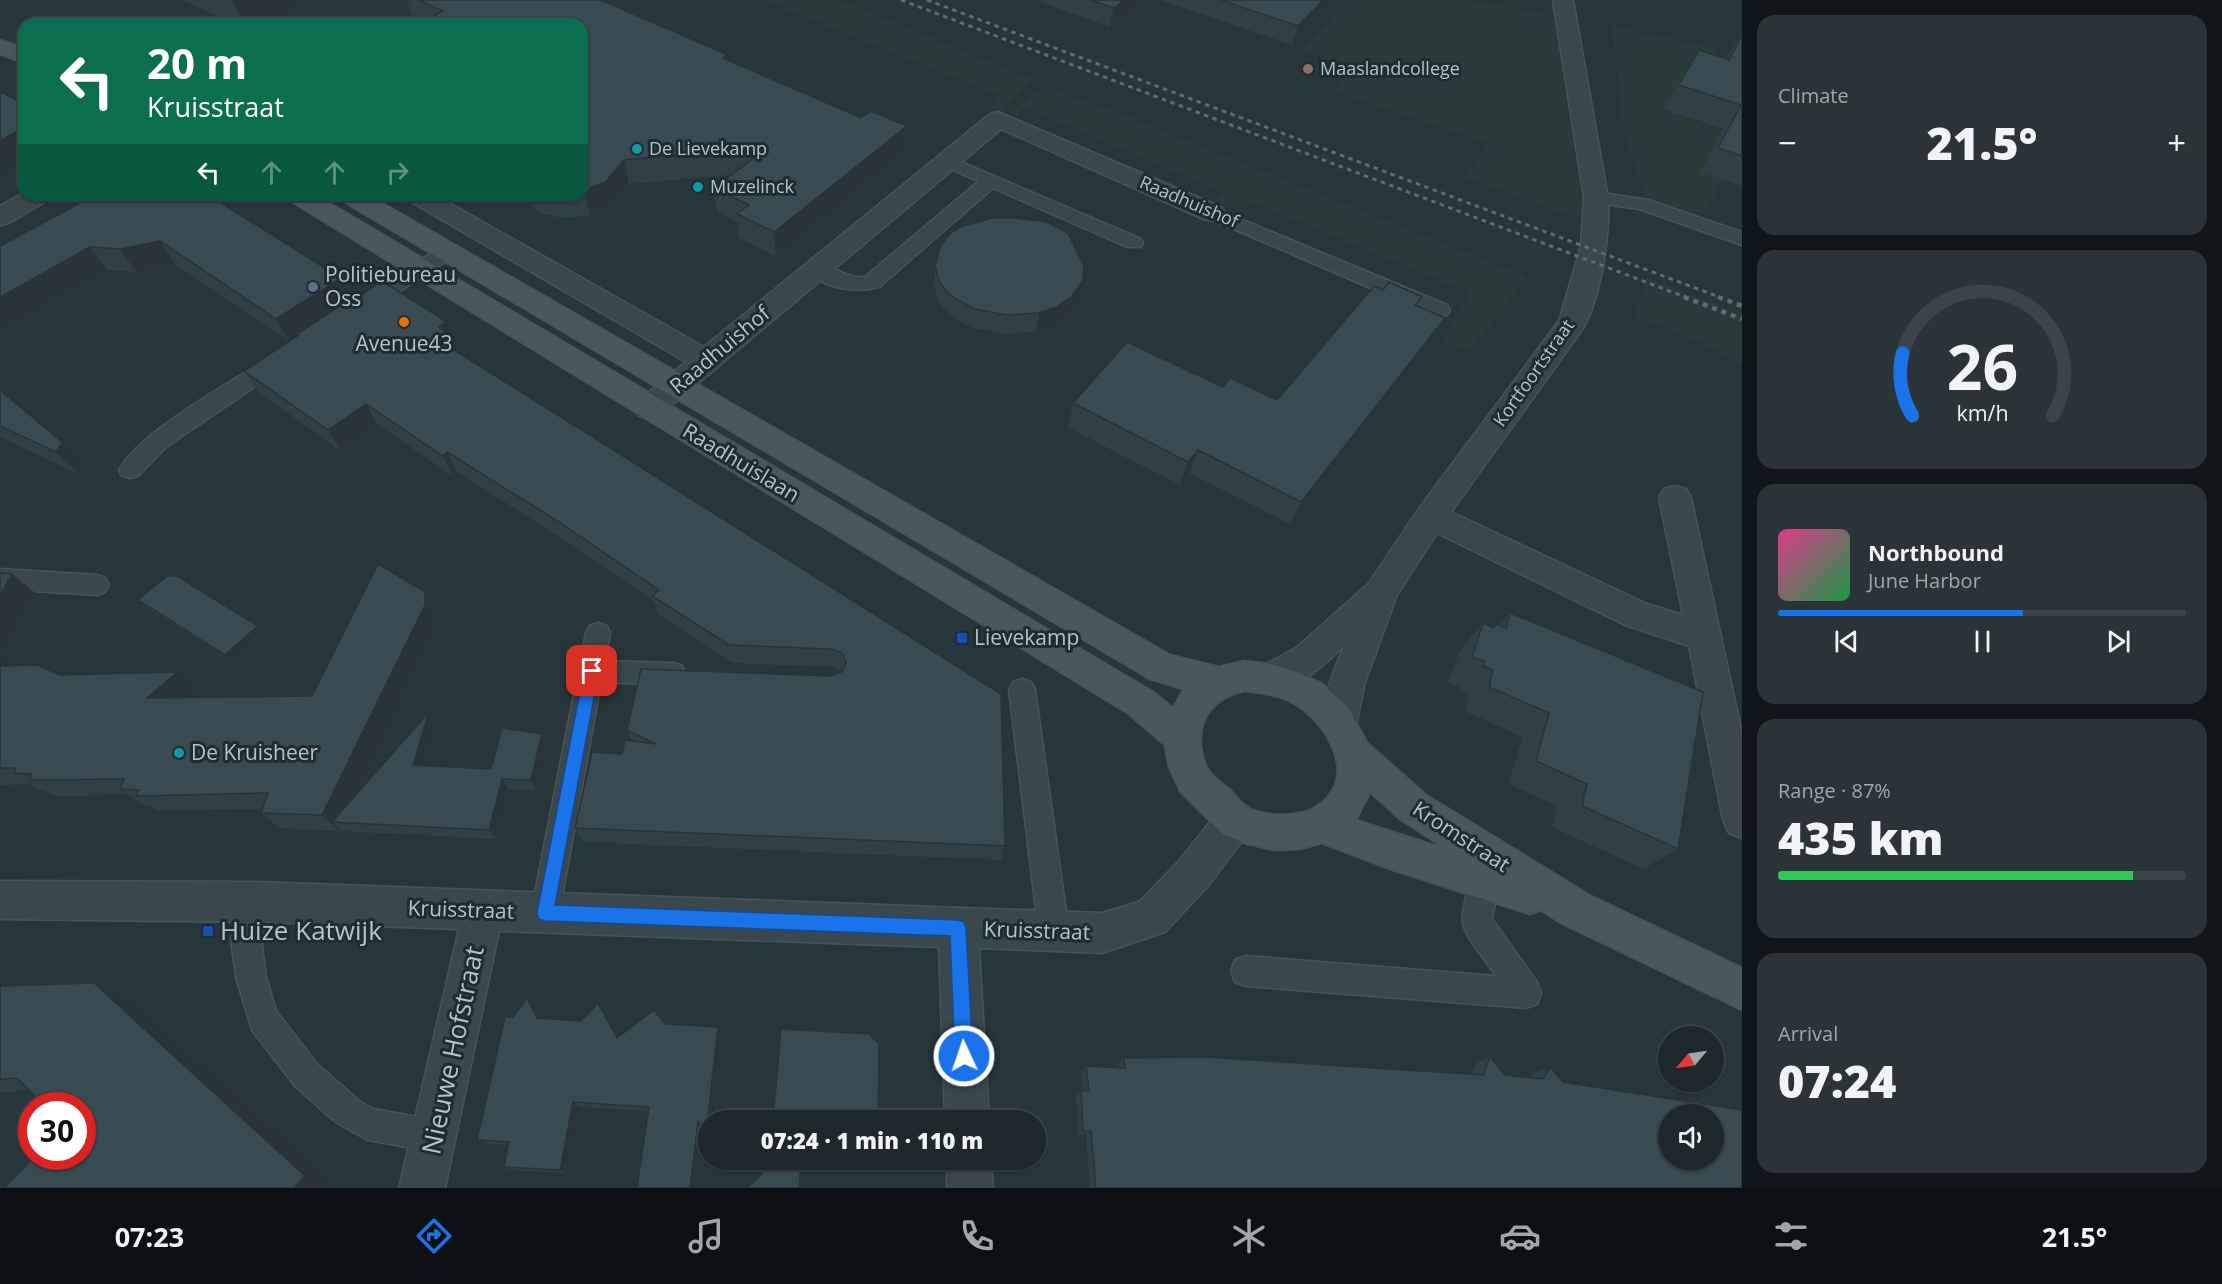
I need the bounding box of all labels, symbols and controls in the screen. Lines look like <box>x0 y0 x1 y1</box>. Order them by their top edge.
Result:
text: 20 m <box>147 34 247 91</box>
icon: left <box>48 42 126 120</box>
place label: Maaslandcollege <box>1320 56 1460 80</box>
marker: Maaslandcollege <box>1301 62 1315 76</box>
text: Climate <box>1778 82 1849 109</box>
text: Kruisstraat <box>147 88 284 125</box>
text: 21.5° <box>1926 112 2038 173</box>
text: − <box>1778 120 1797 165</box>
text: + <box>2167 120 2186 165</box>
place label: De Lievekamp <box>649 136 767 160</box>
marker: De Lievekamp <box>630 142 644 156</box>
icon: left <box>192 156 225 189</box>
icon: ahead <box>255 156 288 189</box>
icon: ahead <box>318 156 351 189</box>
icon: right <box>381 156 414 189</box>
street label: Raadhuishof <box>1136 169 1243 233</box>
place label: Muzelinck <box>710 174 795 198</box>
marker: Muzelinck <box>691 180 705 194</box>
place label: Politiebureau Oss <box>325 260 456 312</box>
marker: Politiebureau Oss <box>306 280 320 294</box>
street label: Raadhuishof <box>663 298 777 399</box>
street label: Kortfoortstraat <box>1487 314 1579 431</box>
marker: Avenue43 <box>397 315 411 329</box>
text: 26 <box>1946 324 2018 409</box>
place label: Avenue43 <box>355 329 453 357</box>
text: km/h <box>1956 399 2008 428</box>
street label: Raadhuislaan <box>678 416 805 508</box>
text: Northbound <box>1868 537 2004 567</box>
text: June Harbor <box>1868 567 1981 594</box>
place label: Lievekamp <box>974 623 1079 651</box>
icon: previous <box>1830 625 1863 658</box>
icon: pause <box>1966 625 1999 658</box>
icon: next <box>2102 625 2135 658</box>
marker: Lievekamp <box>955 631 969 645</box>
pin <box>566 645 617 696</box>
icon: arrive <box>575 654 608 687</box>
place label: De Kruisheer <box>191 738 319 766</box>
marker: De Kruisheer <box>172 746 186 760</box>
text: Range · 87% <box>1778 777 1891 804</box>
street label: Kromstraat <box>1408 794 1515 878</box>
text: 435 km <box>1778 807 1943 868</box>
street label: Kruisstraat <box>407 893 515 925</box>
place label: Huize Katwijk <box>220 912 382 948</box>
street label: Kruisstraat <box>983 914 1091 946</box>
marker: Huize Katwijk <box>201 924 215 938</box>
street label: Nieuwe Hofstraat <box>412 942 492 1157</box>
text: Arrival <box>1778 1020 1838 1047</box>
position arrow <box>932 1024 996 1088</box>
north arrow <box>1658 1026 1724 1092</box>
map controls <box>1658 1026 1724 1170</box>
text: 07:24 <box>1778 1050 1896 1111</box>
speed limit sign: 30 <box>18 1092 96 1170</box>
button: sound <box>1658 1104 1724 1170</box>
text: 07:24 · 1 min · 110 m <box>761 1125 983 1155</box>
icon: directions <box>413 1215 455 1257</box>
icon: music <box>685 1215 727 1257</box>
icon: phone <box>956 1215 998 1257</box>
icon: climate <box>1228 1215 1270 1257</box>
icon: car <box>1499 1215 1541 1257</box>
icon: filters <box>1770 1215 1812 1257</box>
text: 07:23 <box>115 1218 184 1255</box>
text: 21.5° <box>2042 1218 2107 1255</box>

